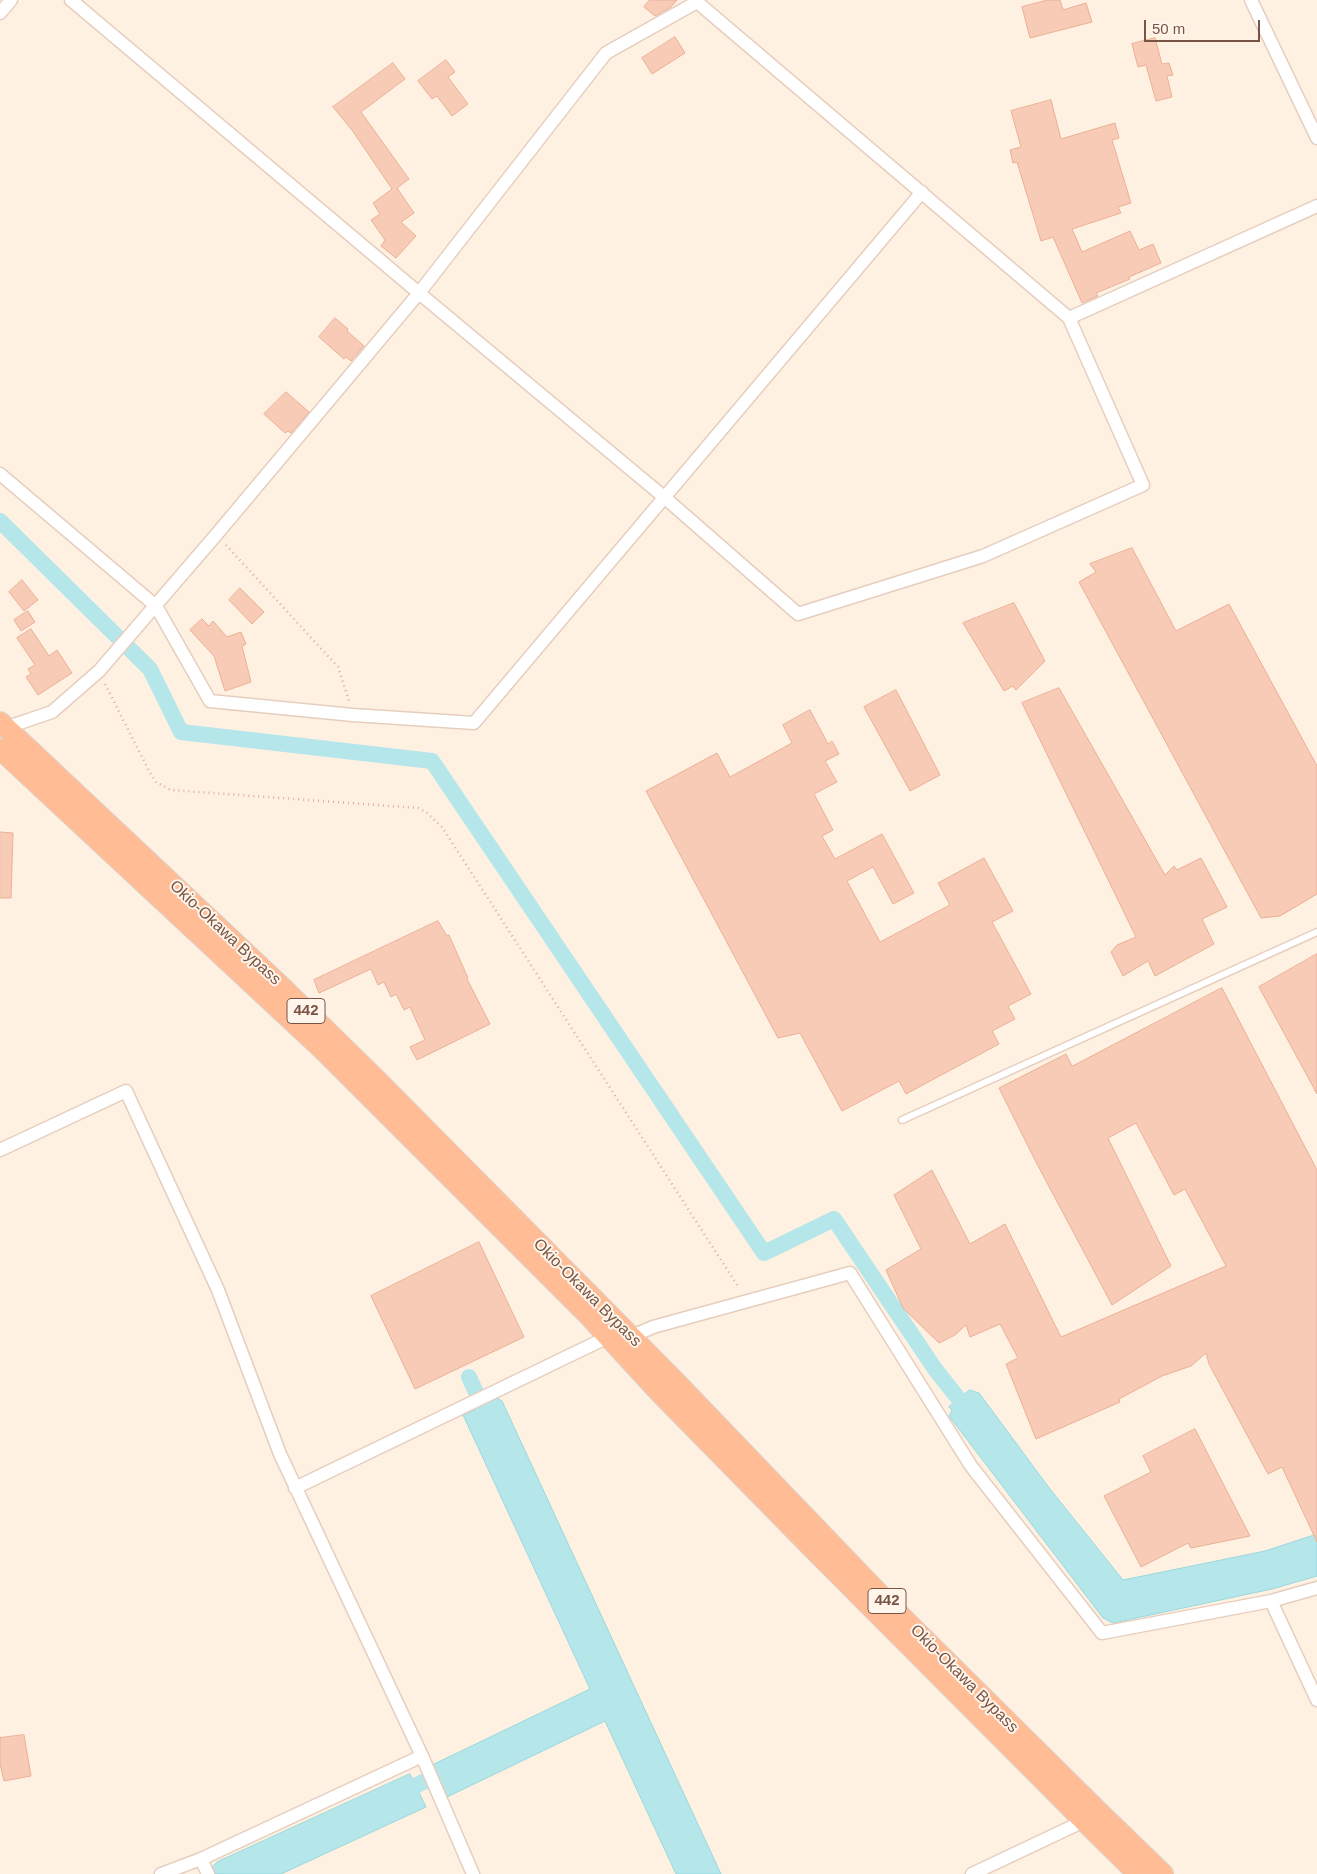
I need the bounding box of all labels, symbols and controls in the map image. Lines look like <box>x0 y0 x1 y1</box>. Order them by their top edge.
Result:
scale bar <box>1147 10 1263 42</box>
text: 50 m <box>1152 20 1185 37</box>
street label: Okio-Okawa Bypass <box>165 877 285 989</box>
road number: 442 <box>287 998 325 1024</box>
street label: Okio-Okawa Bypass <box>529 1235 645 1351</box>
road number: 442 <box>868 1588 906 1614</box>
street label: Okio-Okawa Bypass <box>906 1621 1022 1737</box>

